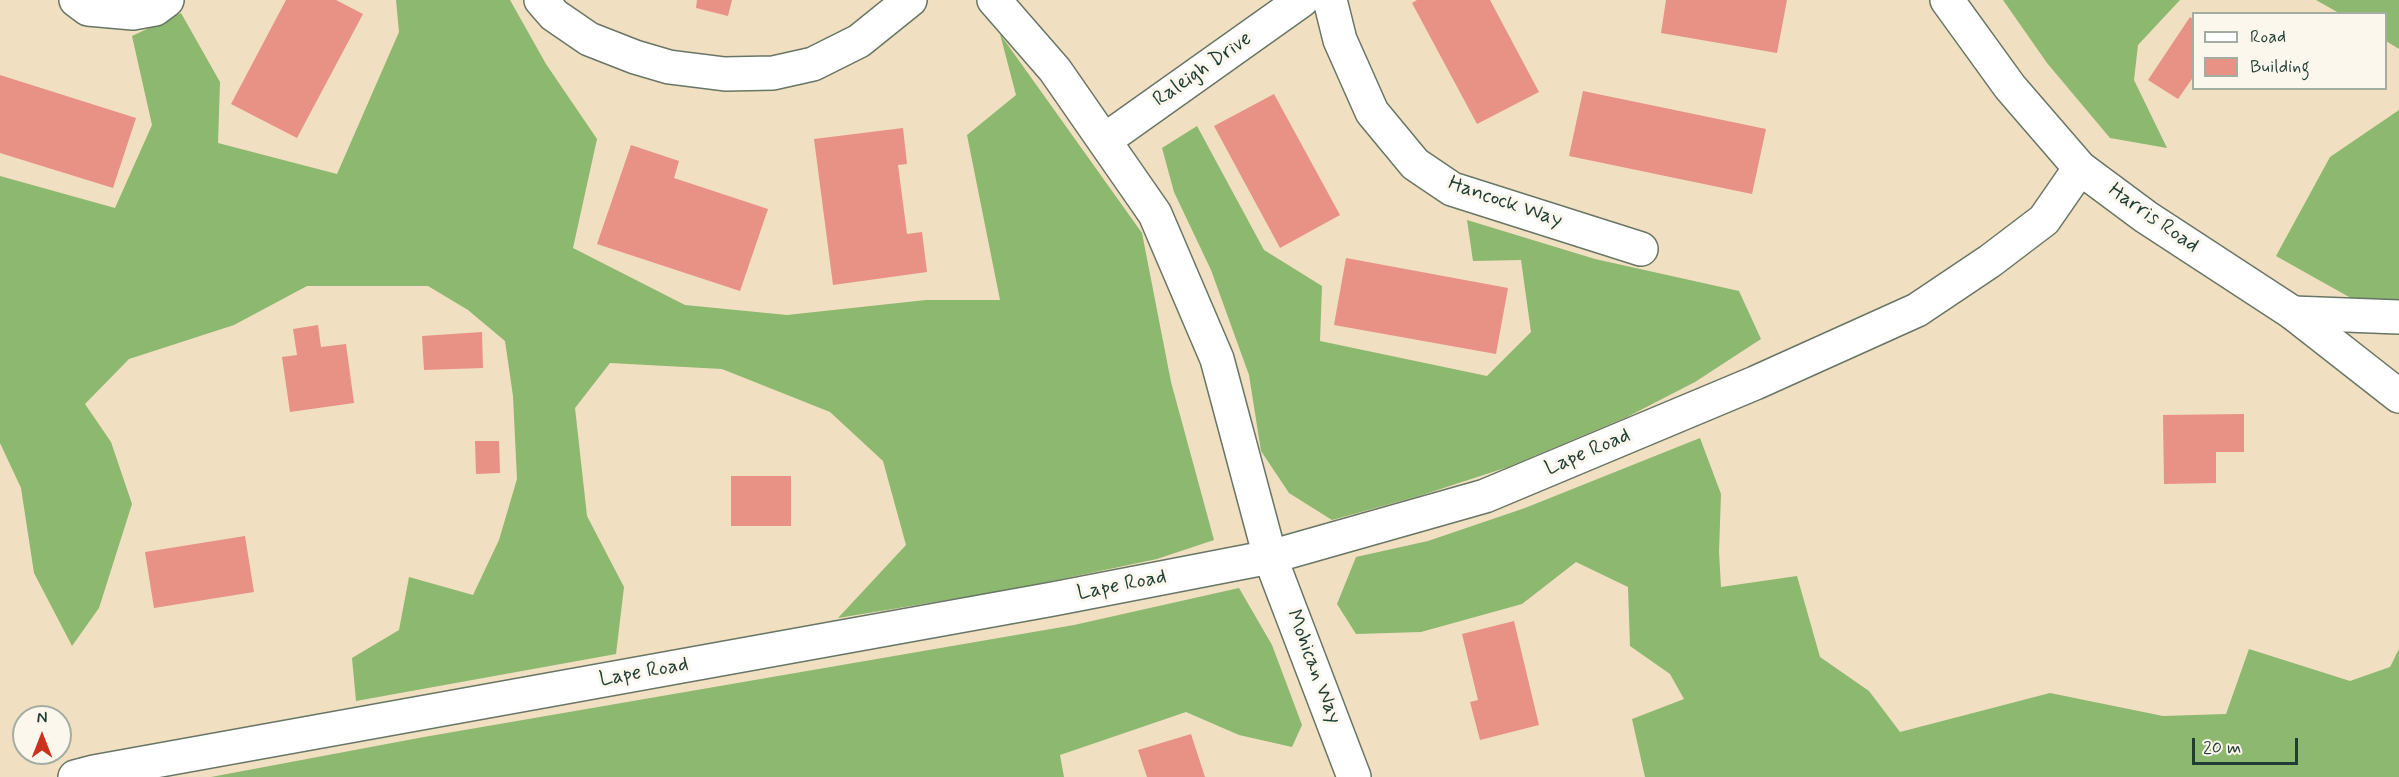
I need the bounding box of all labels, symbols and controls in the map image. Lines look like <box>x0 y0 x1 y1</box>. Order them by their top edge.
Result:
legend <box>2192 12 2387 90</box>
text: Road <box>2250 25 2286 49</box>
street label: Raleigh Drive <box>1149 27 1257 113</box>
text: Building <box>2250 55 2310 79</box>
street label: Hancock Way <box>1445 172 1565 234</box>
street label: Harris Road <box>2103 179 2203 259</box>
street label: Lape Road <box>1542 424 1634 482</box>
street label: Lape Road <box>1075 565 1169 607</box>
street label: Mohican Way <box>1280 606 1346 728</box>
street label: Lape Road <box>597 653 691 693</box>
north arrow <box>12 705 72 765</box>
text: N <box>37 708 47 729</box>
scale bar <box>2195 726 2302 764</box>
text: 20 m <box>2203 736 2241 760</box>

